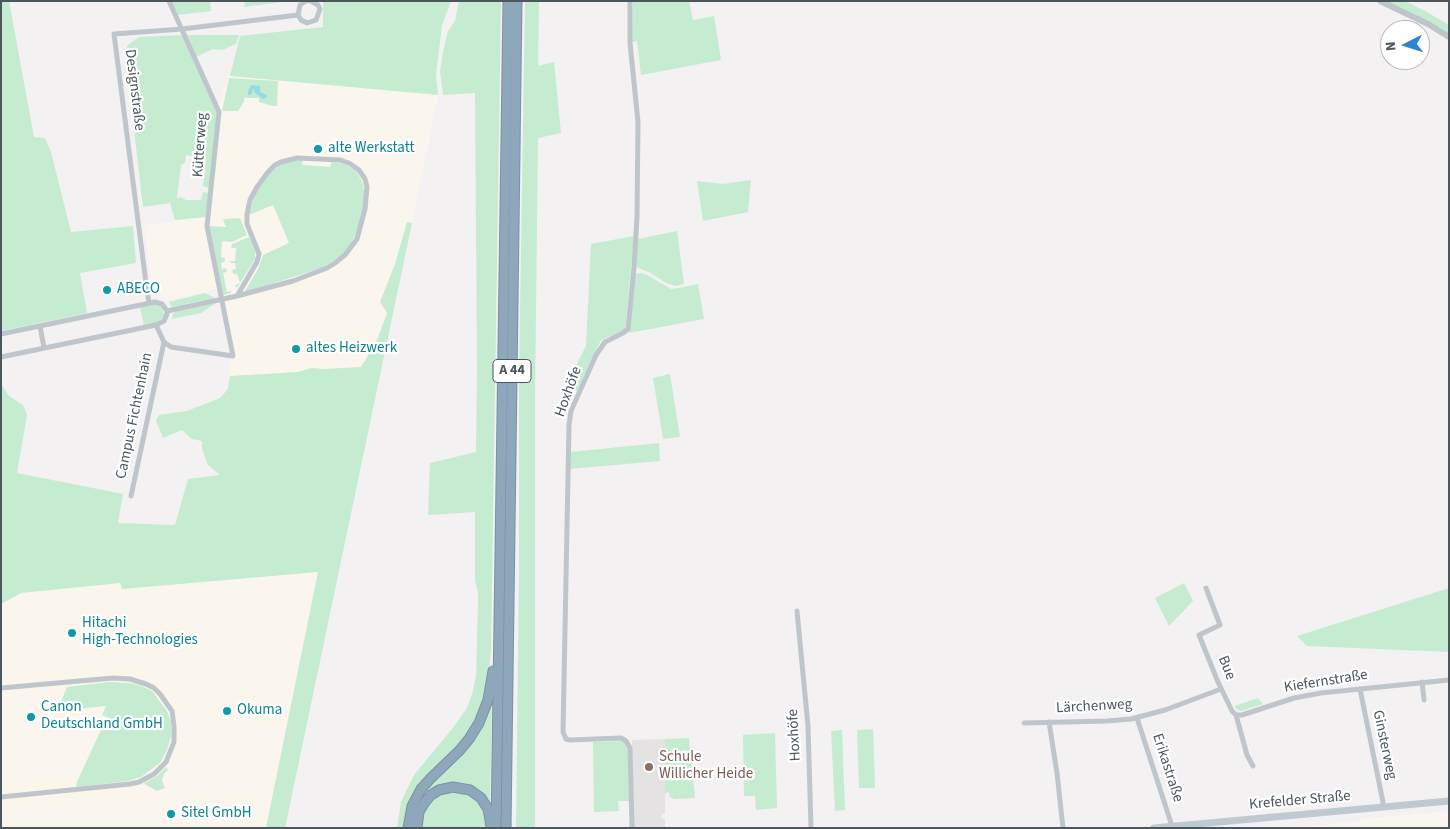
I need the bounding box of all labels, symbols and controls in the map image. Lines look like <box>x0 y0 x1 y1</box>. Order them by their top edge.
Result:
north arrow <box>1380 20 1430 70</box>
text: N <box>1381 41 1401 52</box>
street label: Designstraße <box>120 48 148 132</box>
street label: Kütterweg <box>190 112 212 178</box>
place label: alte Werkstatt <box>328 140 414 158</box>
marker: alte Werkstatt <box>312 143 324 155</box>
place label: ABECO <box>117 281 160 299</box>
marker: ABECO <box>101 284 113 296</box>
place label: altes Heizwerk <box>306 340 397 358</box>
marker: altes Heizwerk <box>290 343 302 355</box>
street label: Campus Fichtenhain <box>113 351 157 481</box>
road number: A 44 <box>493 360 531 382</box>
street label: Hoxhöfe <box>552 364 586 420</box>
place label: Hitachi High-Technologies <box>82 615 198 650</box>
marker: Hitachi High-Technologies <box>66 627 78 639</box>
street label: Bue <box>1213 653 1239 683</box>
street label: Kiefernstraße <box>1283 667 1369 697</box>
street label: Lärchenweg <box>1056 696 1132 718</box>
place label: Canon Deutschland GmbH <box>41 699 163 734</box>
place label: Okuma <box>237 702 282 720</box>
marker: Okuma <box>221 705 233 717</box>
street label: Hoxhöfe <box>785 708 805 762</box>
street label: Ginsterweg <box>1368 709 1400 781</box>
marker: Canon Deutschland GmbH <box>25 711 37 723</box>
street label: Erikastraße <box>1147 731 1187 805</box>
place label: Schule Willicher Heide <box>659 749 753 784</box>
marker: Schule Willicher Heide <box>643 761 655 773</box>
street label: Krefelder Straße <box>1248 788 1352 814</box>
place label: Sitel GmbH <box>181 805 252 823</box>
marker: Sitel GmbH <box>165 808 177 820</box>

